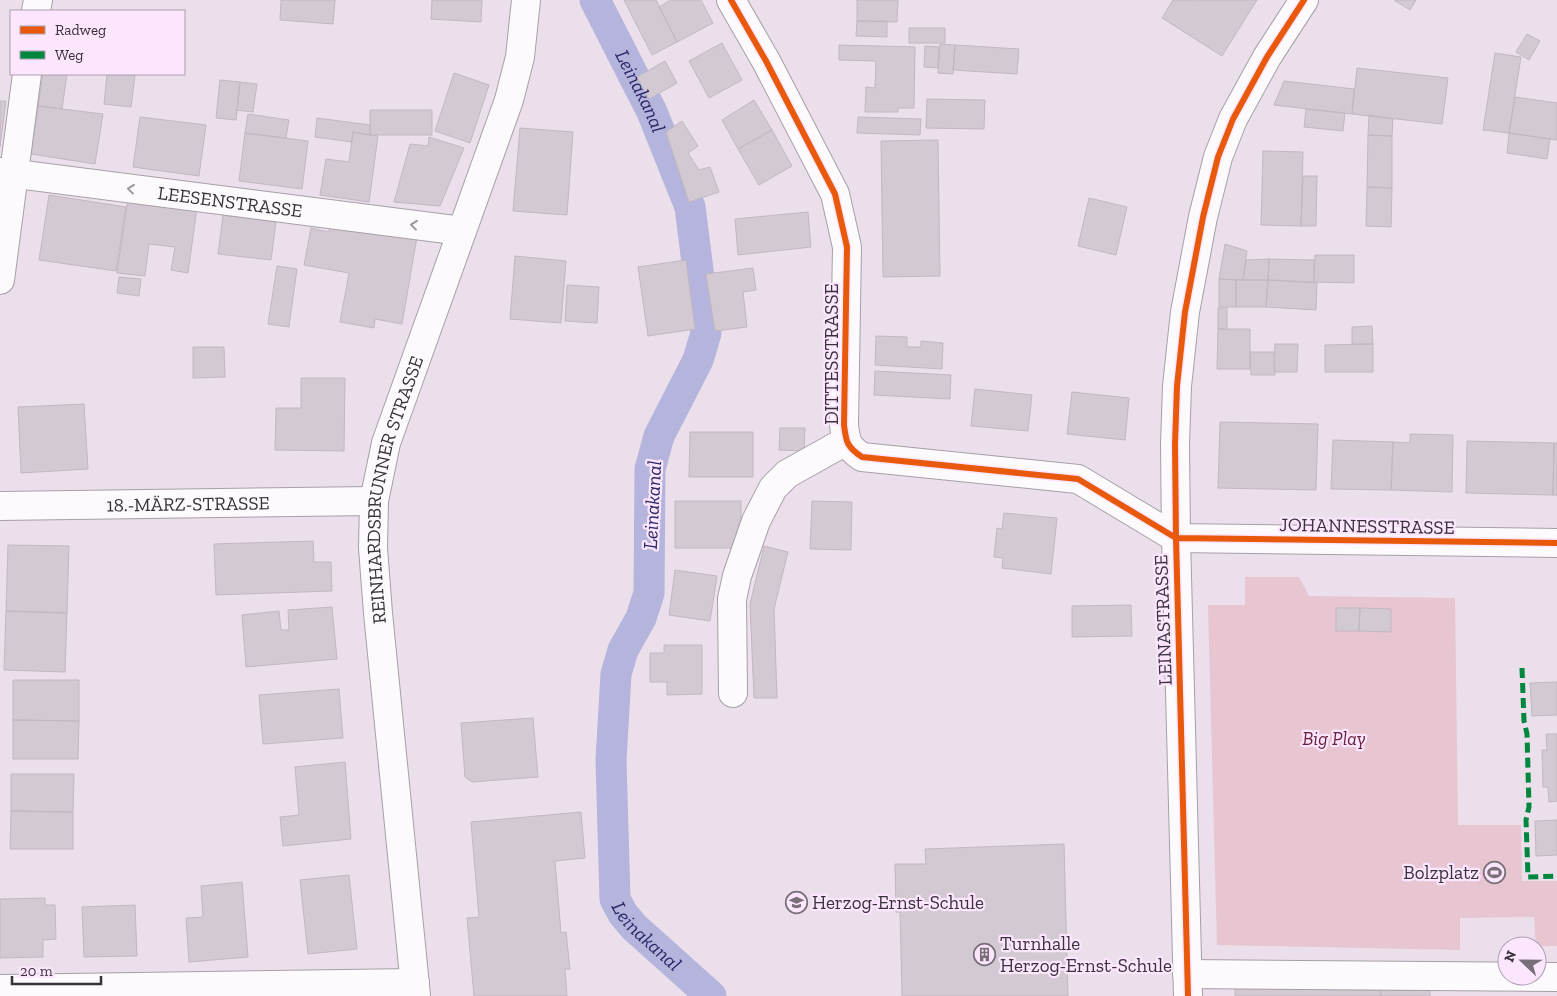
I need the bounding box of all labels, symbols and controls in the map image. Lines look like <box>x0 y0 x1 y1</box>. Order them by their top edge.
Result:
legend <box>10 10 185 75</box>
text: Radweg <box>55 21 106 39</box>
text: Weg <box>55 46 84 64</box>
water label: Leinakanal <box>610 46 671 136</box>
street label: LEESENSTRASSE <box>156 181 304 222</box>
one-way arrow <box>127 184 135 195</box>
one-way arrow <box>410 220 418 231</box>
street label: DITTESSTRASSE <box>820 283 843 425</box>
street label: REINHARDSBRUNNER STRASSE <box>361 353 428 625</box>
water label: Leinakanal <box>638 460 666 550</box>
street label: 18.-MÄRZ-STRASSE <box>106 491 270 516</box>
street label: JOHANNESSTRASSE <box>1279 513 1455 539</box>
street label: LEINASTRASSE <box>1149 554 1177 686</box>
park label: Big Play <box>1302 727 1366 750</box>
sports icon: Bolzplatz <box>1483 860 1507 884</box>
place label: Bolzplatz <box>1403 861 1479 884</box>
school or university icon: Herzog-Ernst-Schule <box>784 890 808 914</box>
place label: Herzog-Ernst-Schule <box>812 891 984 914</box>
water label: Leinakanal <box>607 897 686 976</box>
place label: Turnhalle Herzog-Ernst-Schule <box>1000 932 1172 977</box>
north arrow <box>1497 936 1547 986</box>
building icon: Turnhalle Herzog-Ernst-Schule <box>972 942 996 966</box>
text: N <box>1501 948 1520 964</box>
scale bar <box>12 954 101 986</box>
text: 20 m <box>20 962 53 980</box>

